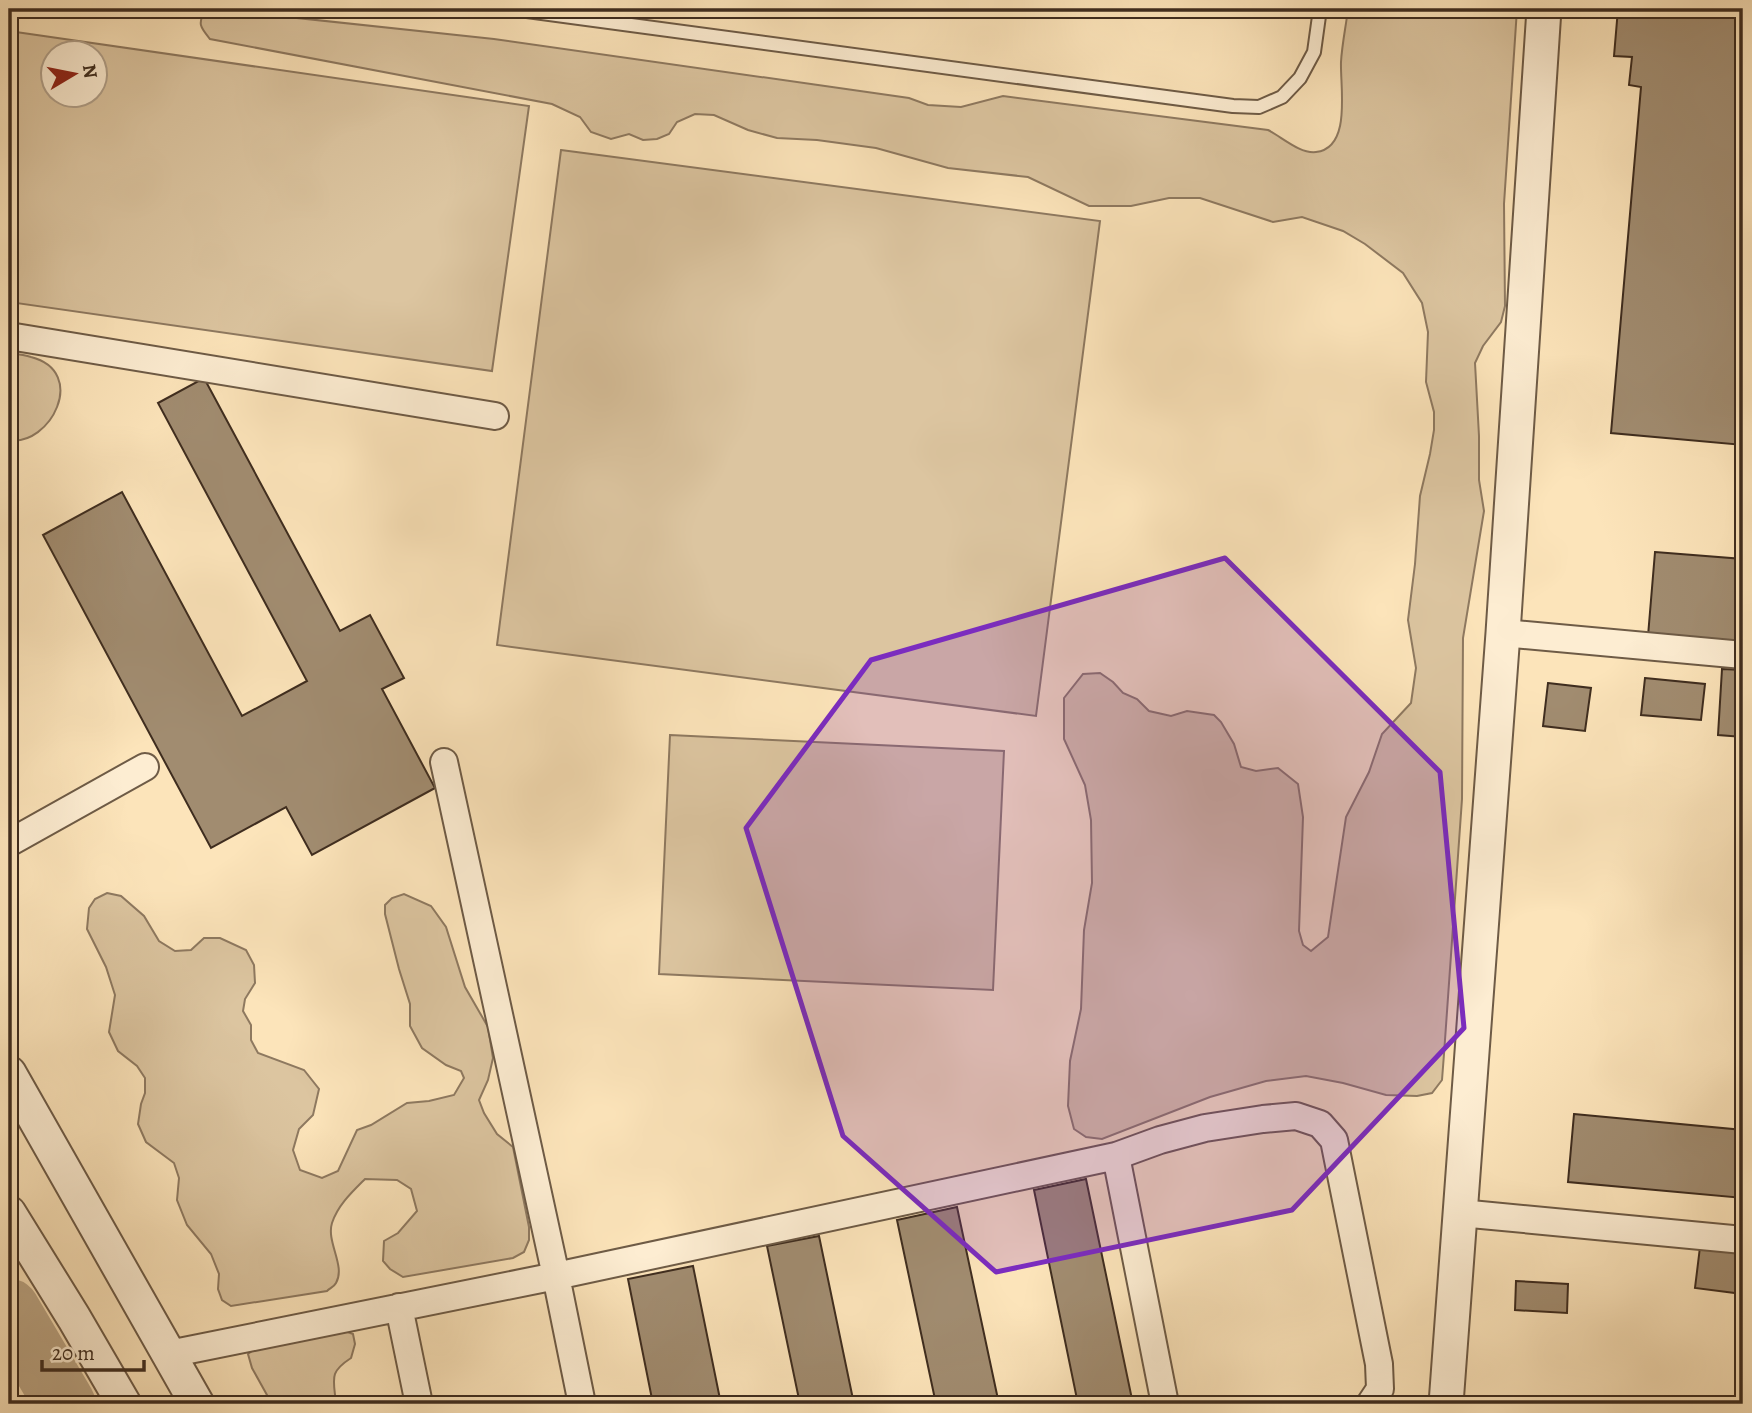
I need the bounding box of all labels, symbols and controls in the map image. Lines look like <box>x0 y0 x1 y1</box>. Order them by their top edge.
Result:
north arrow <box>38 38 108 108</box>
text: N <box>76 62 104 80</box>
scale bar <box>42 1329 144 1373</box>
text: 20 m <box>52 1339 95 1367</box>

